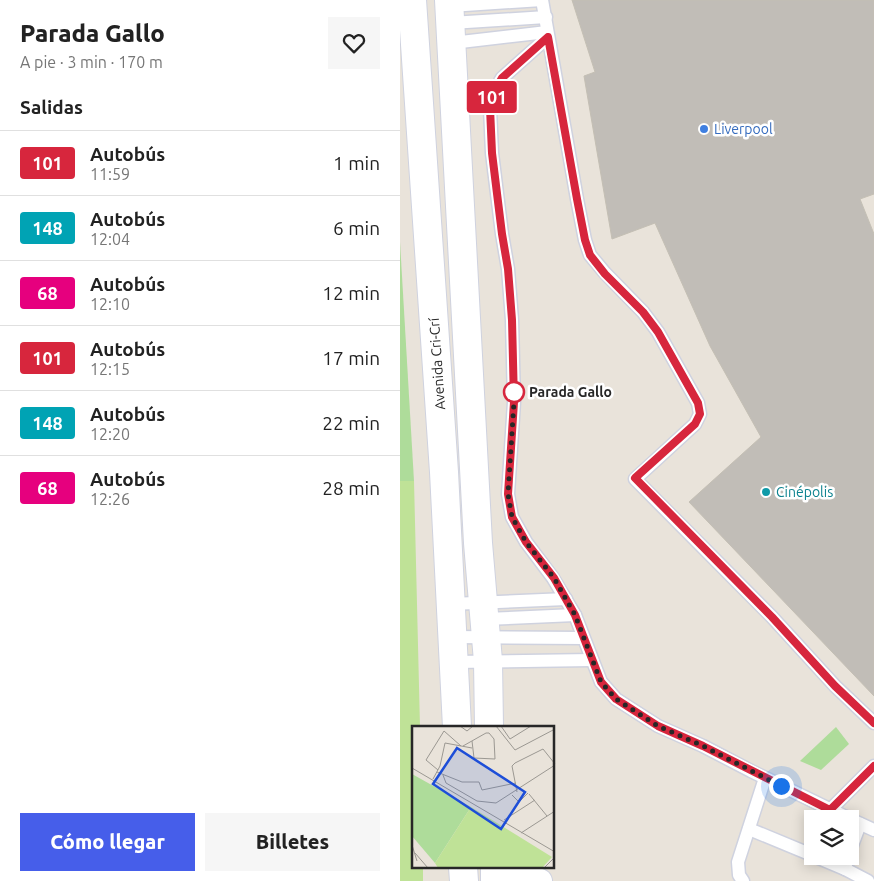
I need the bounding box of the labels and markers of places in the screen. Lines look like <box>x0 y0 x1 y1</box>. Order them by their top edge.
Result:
place label: Liverpool <box>714 121 773 137</box>
marker: Liverpool <box>698 123 710 135</box>
marker: Parada Gallo <box>503 381 525 403</box>
place label: Parada Gallo <box>529 384 612 400</box>
place label: Cinépolis <box>776 484 833 500</box>
marker: Cinépolis <box>760 486 772 498</box>

